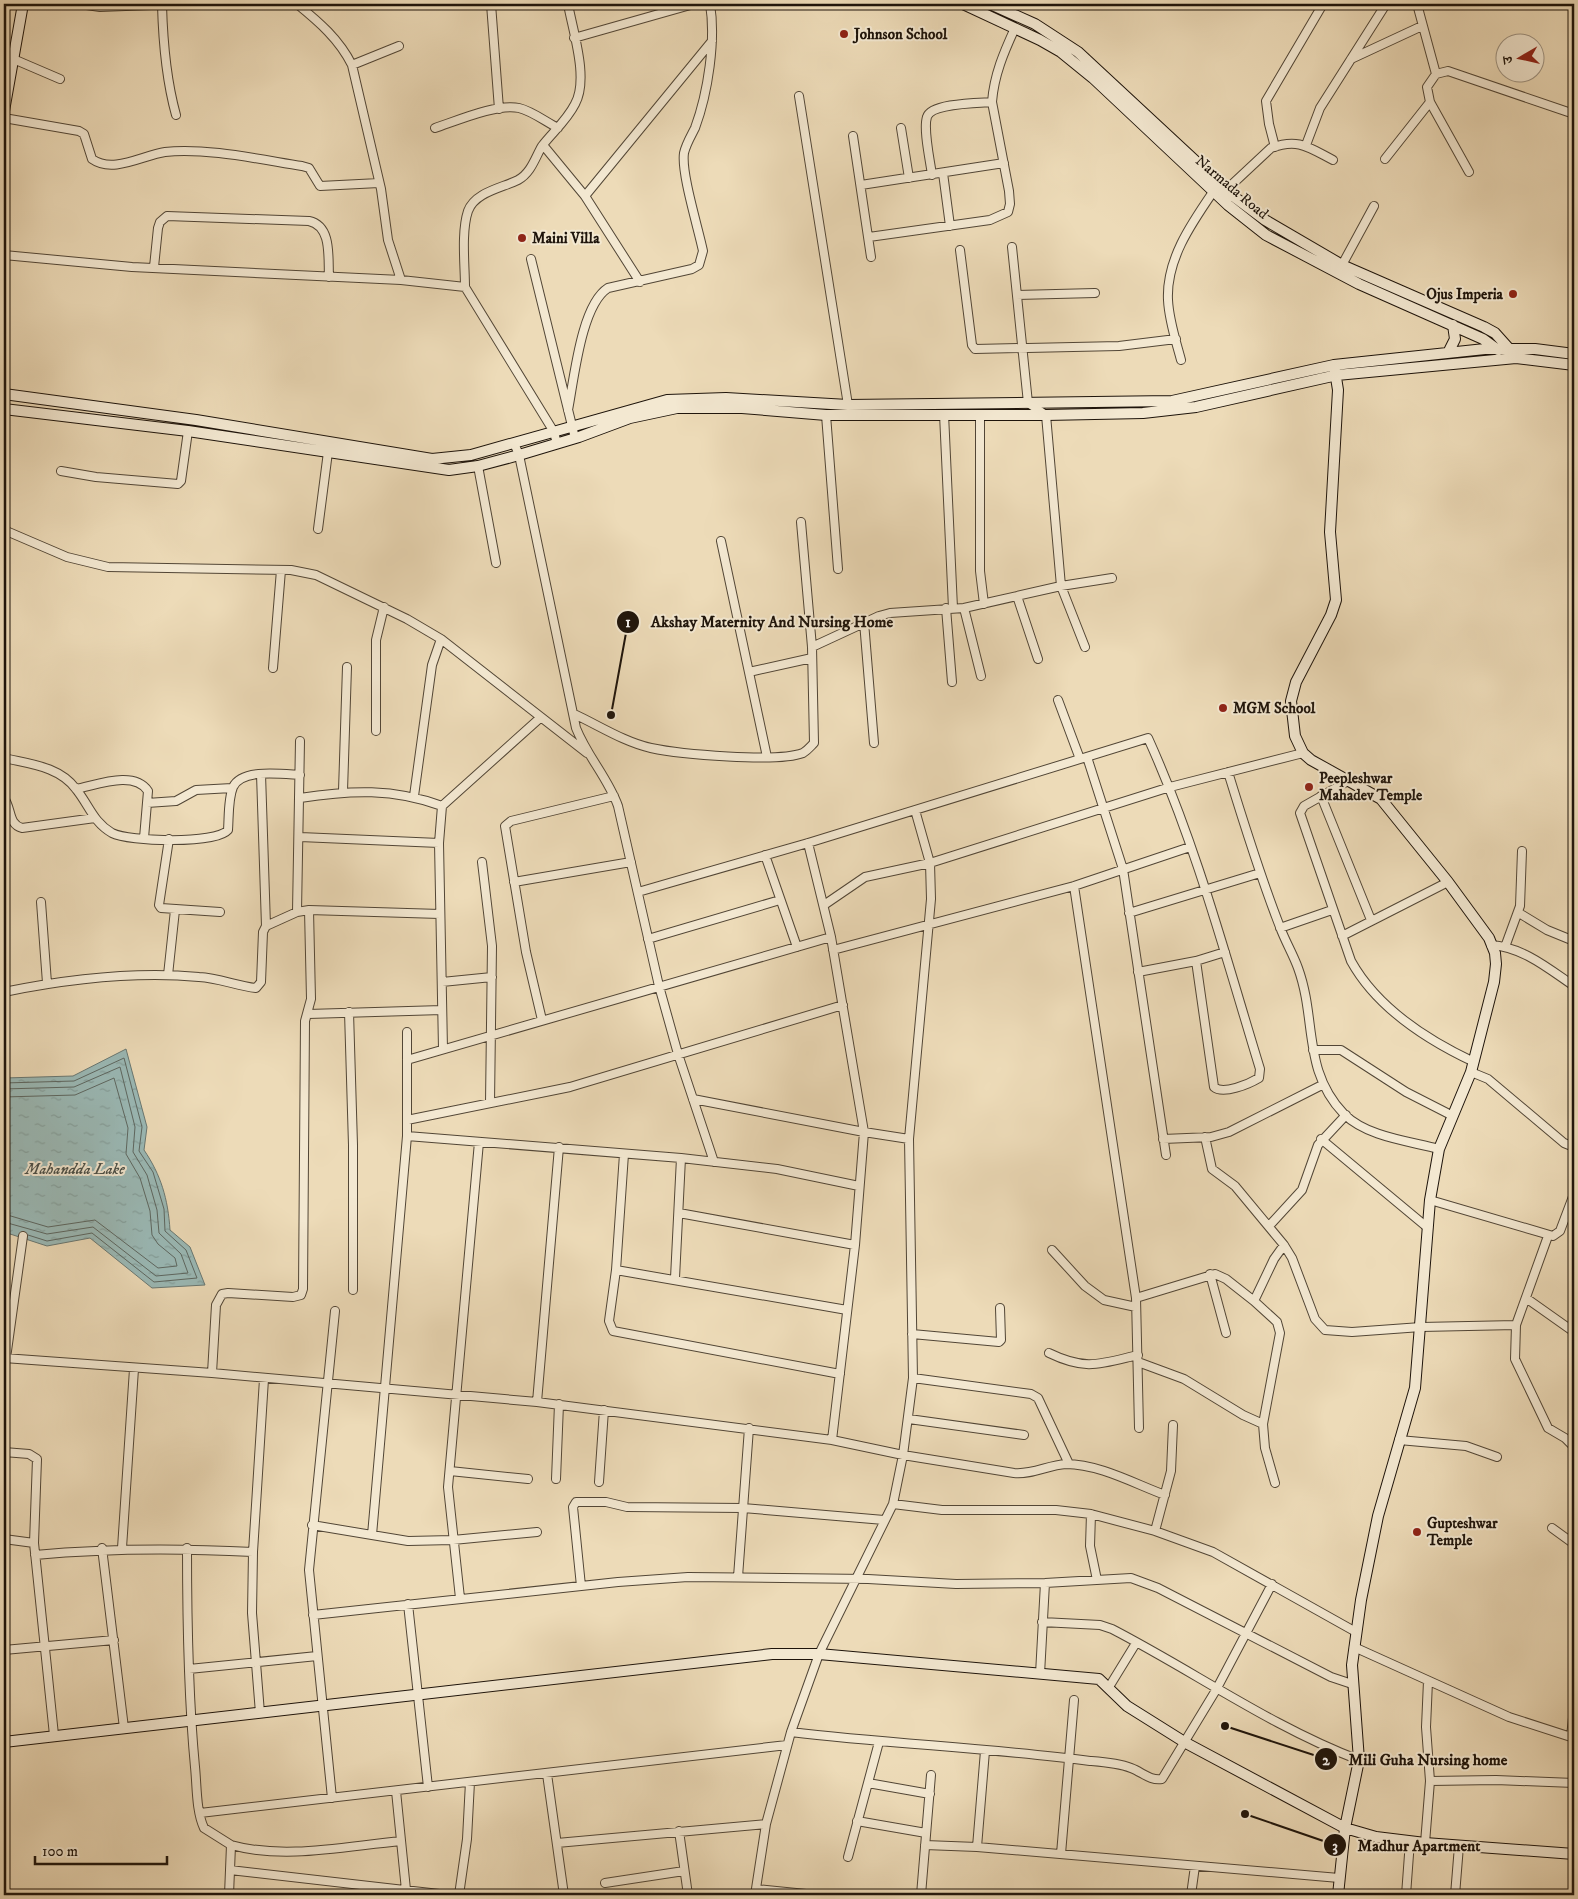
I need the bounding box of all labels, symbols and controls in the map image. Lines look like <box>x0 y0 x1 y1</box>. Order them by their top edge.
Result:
place label: Johnson School <box>852 25 948 44</box>
marker: Johnson School <box>838 28 850 40</box>
north arrow <box>1496 32 1546 82</box>
text: उ <box>1499 54 1518 66</box>
street label: Narmada Road <box>1191 151 1273 224</box>
place label: Maini Villa <box>532 229 600 248</box>
marker: Maini Villa <box>516 232 528 244</box>
place label: Ojus Imperia <box>1426 285 1504 304</box>
marker: Ojus Imperia <box>1507 288 1519 300</box>
callout: Akshay Maternity And Nursing Home <box>616 606 903 637</box>
text: Akshay Maternity And Nursing Home <box>650 612 894 632</box>
text: 1 <box>625 613 631 632</box>
place label: MGM School <box>1233 699 1316 718</box>
marker: MGM School <box>1217 702 1229 714</box>
place label: Peepleshwar Mahadev Temple <box>1319 769 1423 805</box>
marker: Peepleshwar Mahadev Temple <box>1303 781 1315 793</box>
water label: Mahandda Lake <box>24 1159 125 1179</box>
place label: Gupteshwar Temple <box>1426 1514 1498 1550</box>
marker: Gupteshwar Temple <box>1411 1526 1423 1538</box>
callout: Mili Guha Nursing home <box>1314 1744 1518 1775</box>
text: Mili Guha Nursing home <box>1349 1750 1508 1770</box>
text: 2 <box>1322 1751 1330 1770</box>
callout: Madhur Apartment <box>1323 1830 1490 1861</box>
scale bar <box>35 1834 168 1866</box>
text: Madhur Apartment <box>1358 1836 1481 1856</box>
text: 3 <box>1332 1837 1338 1856</box>
text: 100 m <box>42 1842 78 1861</box>

